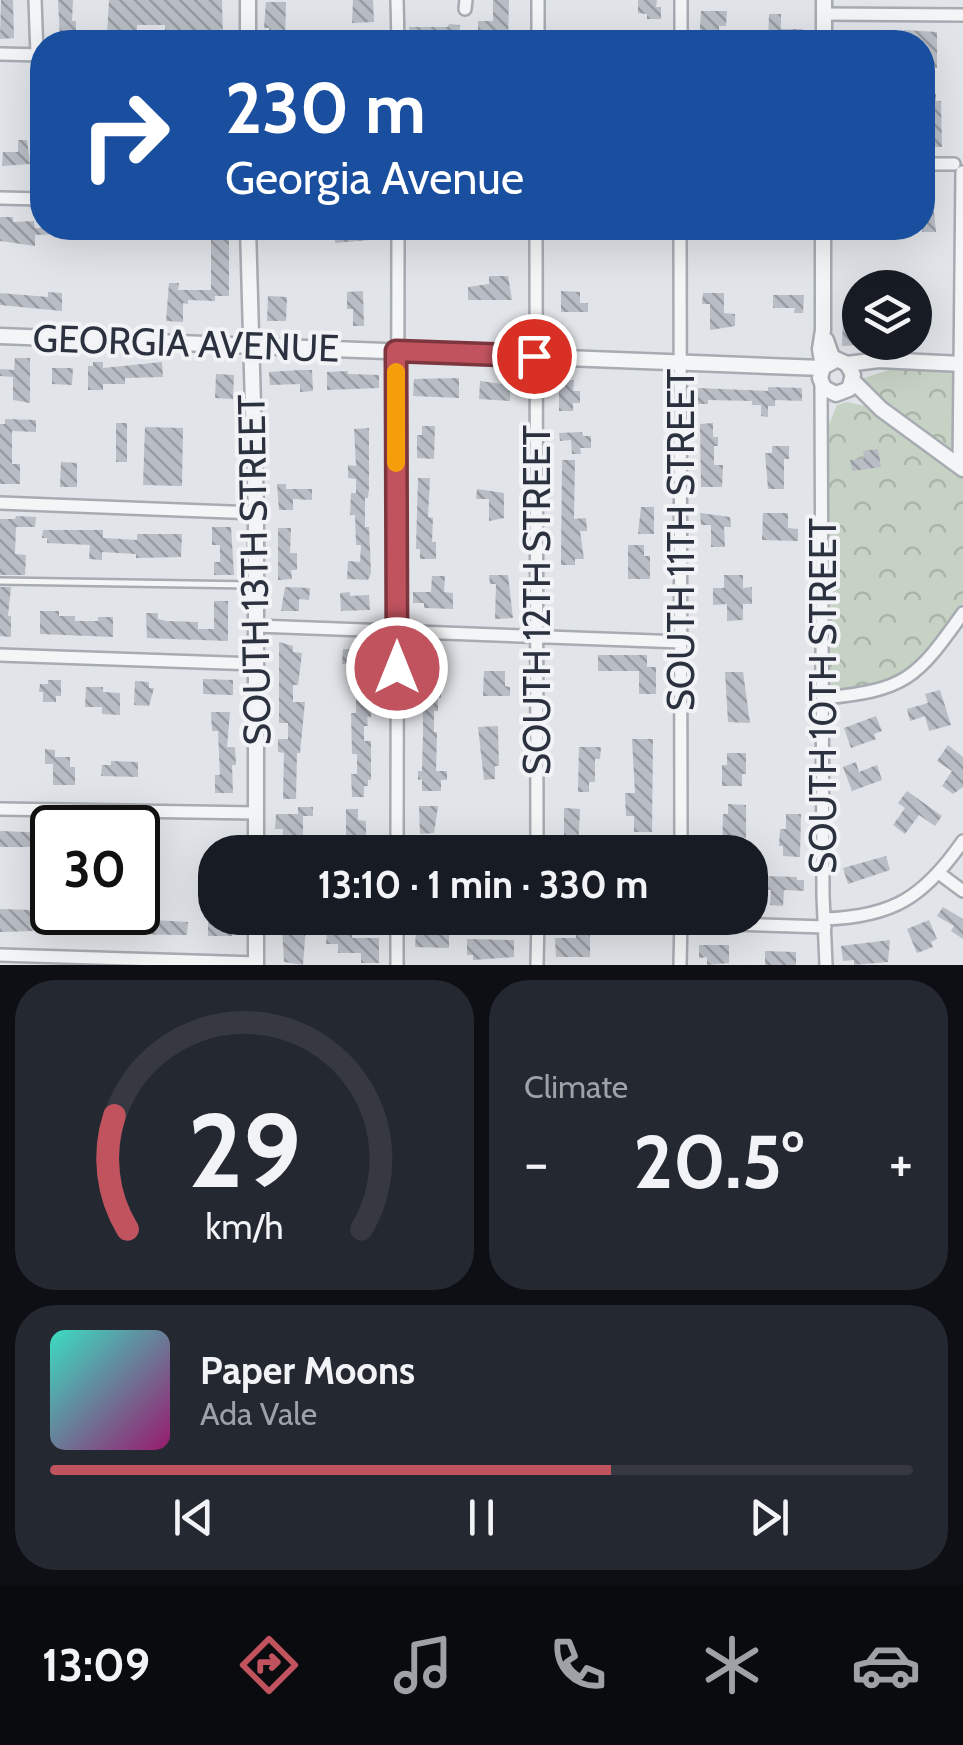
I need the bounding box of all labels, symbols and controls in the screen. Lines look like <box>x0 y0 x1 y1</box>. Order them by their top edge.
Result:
text: 230 m <box>225 65 426 151</box>
icon: right <box>60 70 190 200</box>
text: Georgia Avenue <box>225 151 524 205</box>
map controls <box>842 270 932 360</box>
button: layers <box>842 270 932 360</box>
street label: GEORGIA AVENUE <box>32 314 340 372</box>
pin <box>492 314 577 399</box>
icon: arrive <box>507 329 562 384</box>
street label: SOUTH 11TH STREET <box>657 369 704 711</box>
street label: SOUTH 13TH STREET <box>227 394 281 746</box>
street label: SOUTH 12TH STREET <box>513 425 560 775</box>
street label: SOUTH 10TH STREET <box>799 518 846 874</box>
position arrow <box>345 616 449 720</box>
speed limit sign: 30 <box>30 805 160 935</box>
text: 13:10 · 1 min · 330 m <box>318 861 648 908</box>
text: Climate <box>524 1067 628 1106</box>
text: 29 <box>188 1087 301 1213</box>
text: 20.5° <box>633 1116 804 1207</box>
text: − <box>524 1129 548 1196</box>
text: + <box>889 1129 913 1196</box>
text: km/h <box>205 1205 284 1248</box>
text: Paper Moons <box>200 1347 415 1394</box>
text: Ada Vale <box>200 1394 317 1433</box>
icon: previous <box>166 1490 221 1545</box>
icon: pause <box>454 1490 509 1545</box>
icon: next <box>742 1490 797 1545</box>
icon: directions <box>234 1630 304 1700</box>
icon: music <box>388 1630 458 1700</box>
icon: phone <box>543 1630 613 1700</box>
icon: climate <box>697 1630 767 1700</box>
icon: car <box>851 1630 921 1700</box>
text: 13:09 <box>42 1638 150 1692</box>

